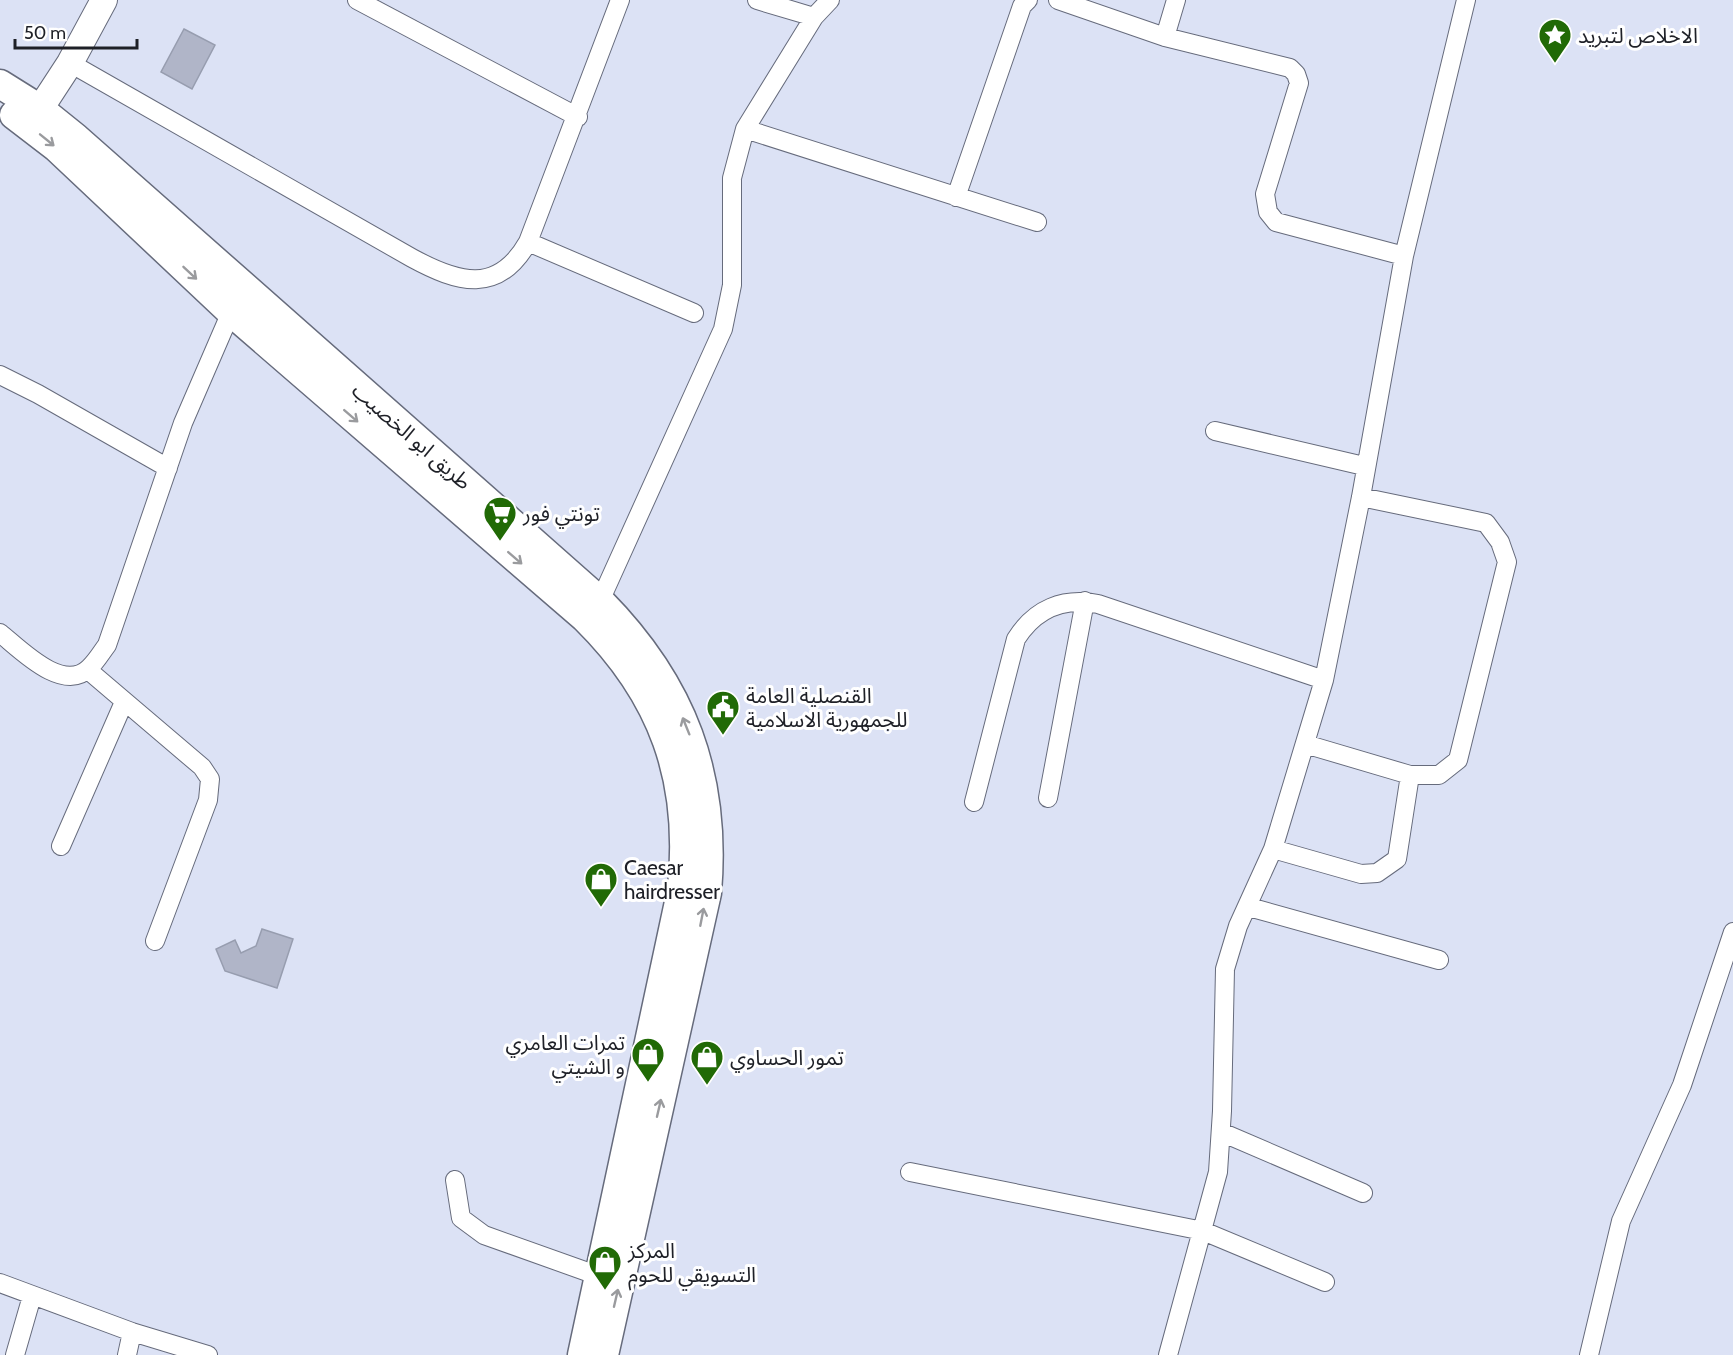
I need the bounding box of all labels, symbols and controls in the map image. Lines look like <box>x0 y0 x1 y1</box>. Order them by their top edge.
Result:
scale bar <box>15 12 136 50</box>
place icon: الاخلاص لتبريد <box>1537 17 1573 64</box>
text: 50 m <box>24 22 66 44</box>
place label: الاخلاص لتبريد <box>1578 23 1698 48</box>
one-way arrow <box>39 134 55 147</box>
one-way arrow <box>182 266 197 280</box>
street label: طريق ابو الخصيب <box>347 377 477 495</box>
one-way arrow <box>344 409 359 423</box>
supermarket icon: تونتي فور <box>482 495 518 542</box>
place label: تونتي فور <box>522 501 600 529</box>
one-way arrow <box>507 551 523 564</box>
place label: القنصلية العامة للجمهورية الاسلامية <box>746 683 907 732</box>
public building icon: القنصلية العامة للجمهورية الاسلامية <box>705 689 741 736</box>
one-way arrow <box>680 717 691 736</box>
place label: Caesar hairdresser <box>624 855 720 904</box>
shop icon: Caesar hairdresser <box>583 861 619 908</box>
one-way arrow <box>697 908 708 928</box>
place label: تمرات العامري و الشيتي <box>505 1030 625 1082</box>
shop icon: تمرات العامري و الشيتي <box>630 1036 666 1083</box>
shop icon: تمور الحساوي <box>689 1039 725 1086</box>
place label: تمور الحساوي <box>730 1045 844 1073</box>
one-way arrow <box>653 1098 665 1117</box>
place label: المركز التسويقي للحوم <box>627 1238 756 1291</box>
shop icon: المركز التسويقي للحوم <box>587 1244 623 1291</box>
one-way arrow <box>611 1289 623 1308</box>

